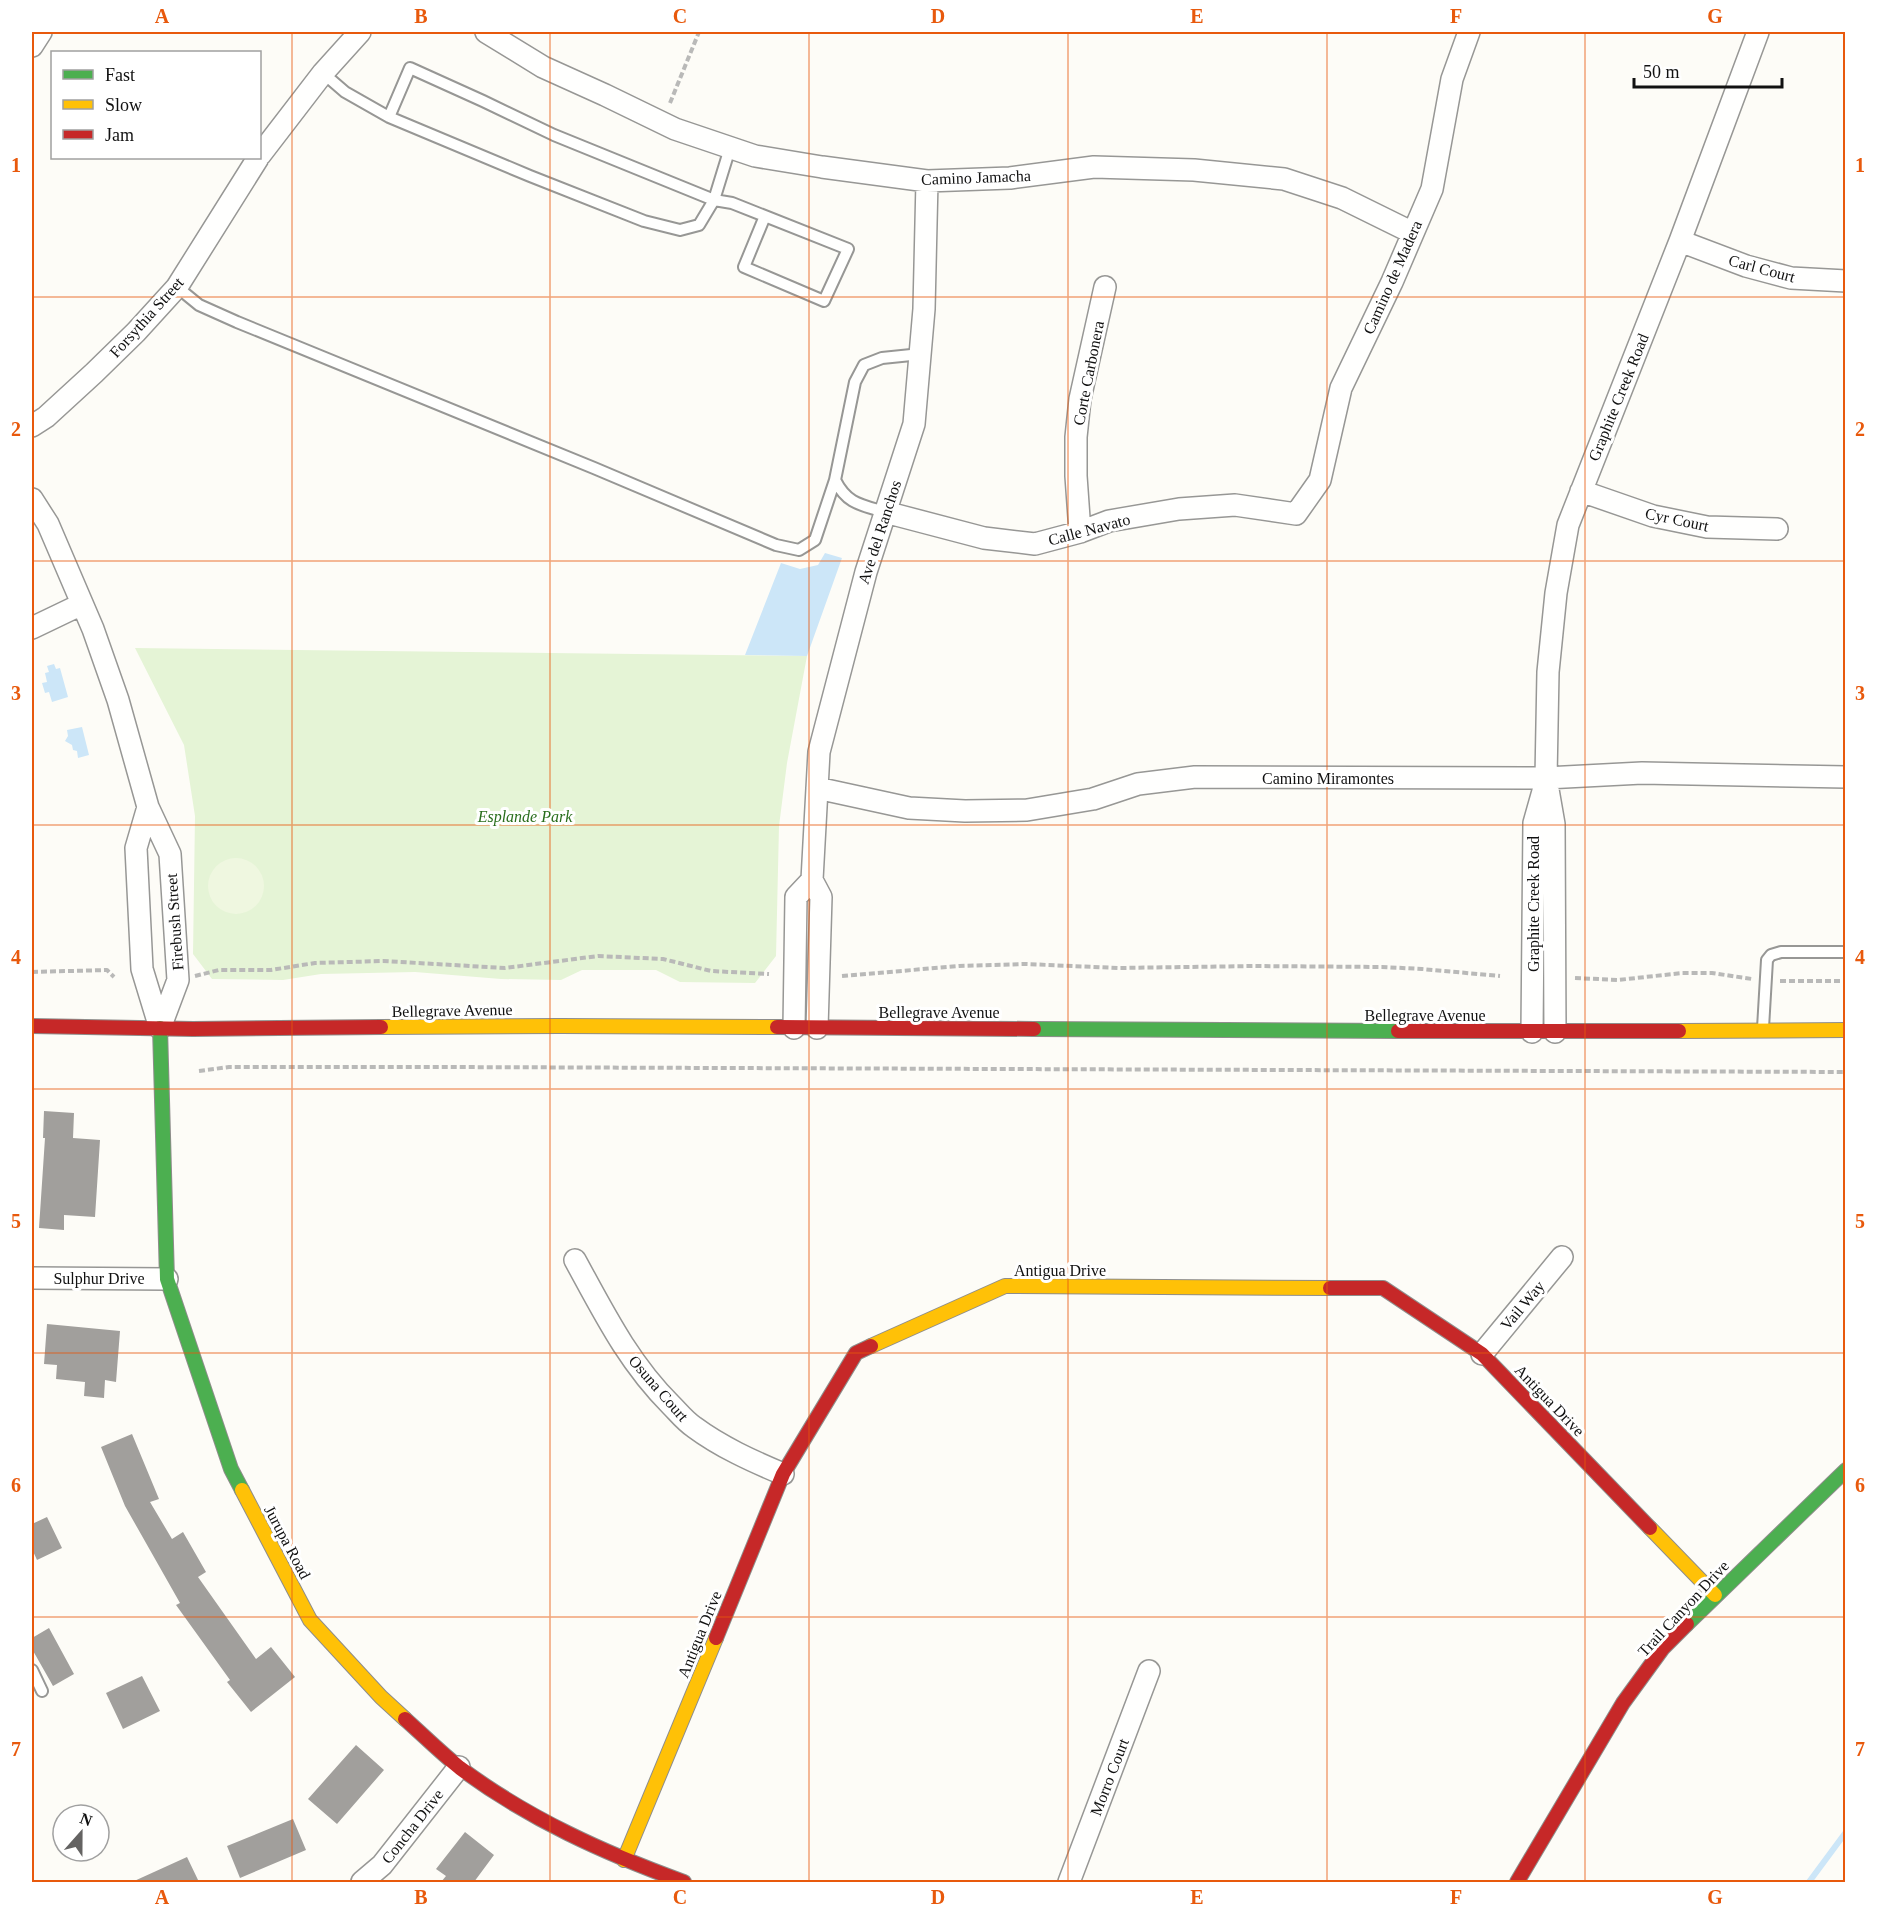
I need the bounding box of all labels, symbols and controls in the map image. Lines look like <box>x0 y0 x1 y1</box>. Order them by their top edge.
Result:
text: A <box>155 5 170 27</box>
text: B <box>414 5 428 27</box>
text: C <box>673 5 687 27</box>
text: D <box>931 5 945 27</box>
text: E <box>1190 5 1204 27</box>
text: F <box>1450 5 1462 27</box>
text: G <box>1707 5 1723 27</box>
legend <box>51 51 261 159</box>
scale bar <box>1634 51 1782 89</box>
text: 50 m <box>1643 62 1680 82</box>
text: Fast <box>105 65 135 85</box>
text: Slow <box>105 95 142 115</box>
text: Jam <box>105 125 134 145</box>
text: 1 <box>11 154 21 176</box>
text: 1 <box>1855 154 1865 176</box>
street label: Camino Jamacha <box>921 167 1031 188</box>
street label: Camino de Madera <box>1360 218 1425 337</box>
street label: Carl Court <box>1727 251 1797 286</box>
street label: Forsythia Street <box>106 273 188 362</box>
street label: Corte Carbonera <box>1070 319 1107 427</box>
street label: Graphite Creek Road <box>1585 331 1653 464</box>
text: 2 <box>11 418 21 440</box>
text: 2 <box>1855 418 1865 440</box>
street label: Ave del Ranchos <box>855 478 904 586</box>
street label: Cyr Court <box>1643 504 1711 536</box>
street label: Calle Navato <box>1046 510 1132 549</box>
text: 3 <box>11 682 21 704</box>
text: 3 <box>1855 682 1865 704</box>
street label: Camino Miramontes <box>1262 770 1394 787</box>
park label: Esplande Park <box>477 808 573 826</box>
street label: Graphite Creek Road <box>1525 836 1543 972</box>
street label: Firebush Street <box>163 872 186 971</box>
text: 4 <box>11 946 21 968</box>
text: 4 <box>1855 946 1865 968</box>
street label: Bellegrave Avenue <box>391 1001 513 1021</box>
street label: Bellegrave Avenue <box>879 1004 999 1022</box>
street label: Bellegrave Avenue <box>1365 1007 1485 1025</box>
text: 5 <box>11 1210 21 1232</box>
text: 5 <box>1855 1210 1865 1232</box>
street label: Antigua Drive <box>1014 1262 1106 1280</box>
street label: Sulphur Drive <box>53 1270 145 1288</box>
street label: Vail Way <box>1497 1277 1548 1334</box>
street label: Osuna Court <box>626 1352 692 1425</box>
street label: Antigua Drive <box>1511 1361 1588 1440</box>
text: 6 <box>11 1474 21 1496</box>
text: 6 <box>1855 1474 1865 1496</box>
street label: Jurupa Road <box>260 1503 314 1582</box>
street label: Trail Canyon Drive <box>1635 1557 1733 1660</box>
street label: Antigua Drive <box>674 1588 726 1680</box>
street label: Morro Court <box>1087 1736 1132 1818</box>
text: 7 <box>11 1738 21 1760</box>
text: 7 <box>1855 1738 1865 1760</box>
street label: Concha Drive <box>378 1786 447 1867</box>
north arrow <box>51 1803 111 1863</box>
text: N <box>78 1809 95 1830</box>
text: A <box>155 1886 170 1908</box>
text: B <box>414 1886 428 1908</box>
text: C <box>673 1886 687 1908</box>
text: D <box>931 1886 945 1908</box>
text: E <box>1190 1886 1204 1908</box>
text: F <box>1450 1886 1462 1908</box>
text: G <box>1707 1886 1723 1908</box>

